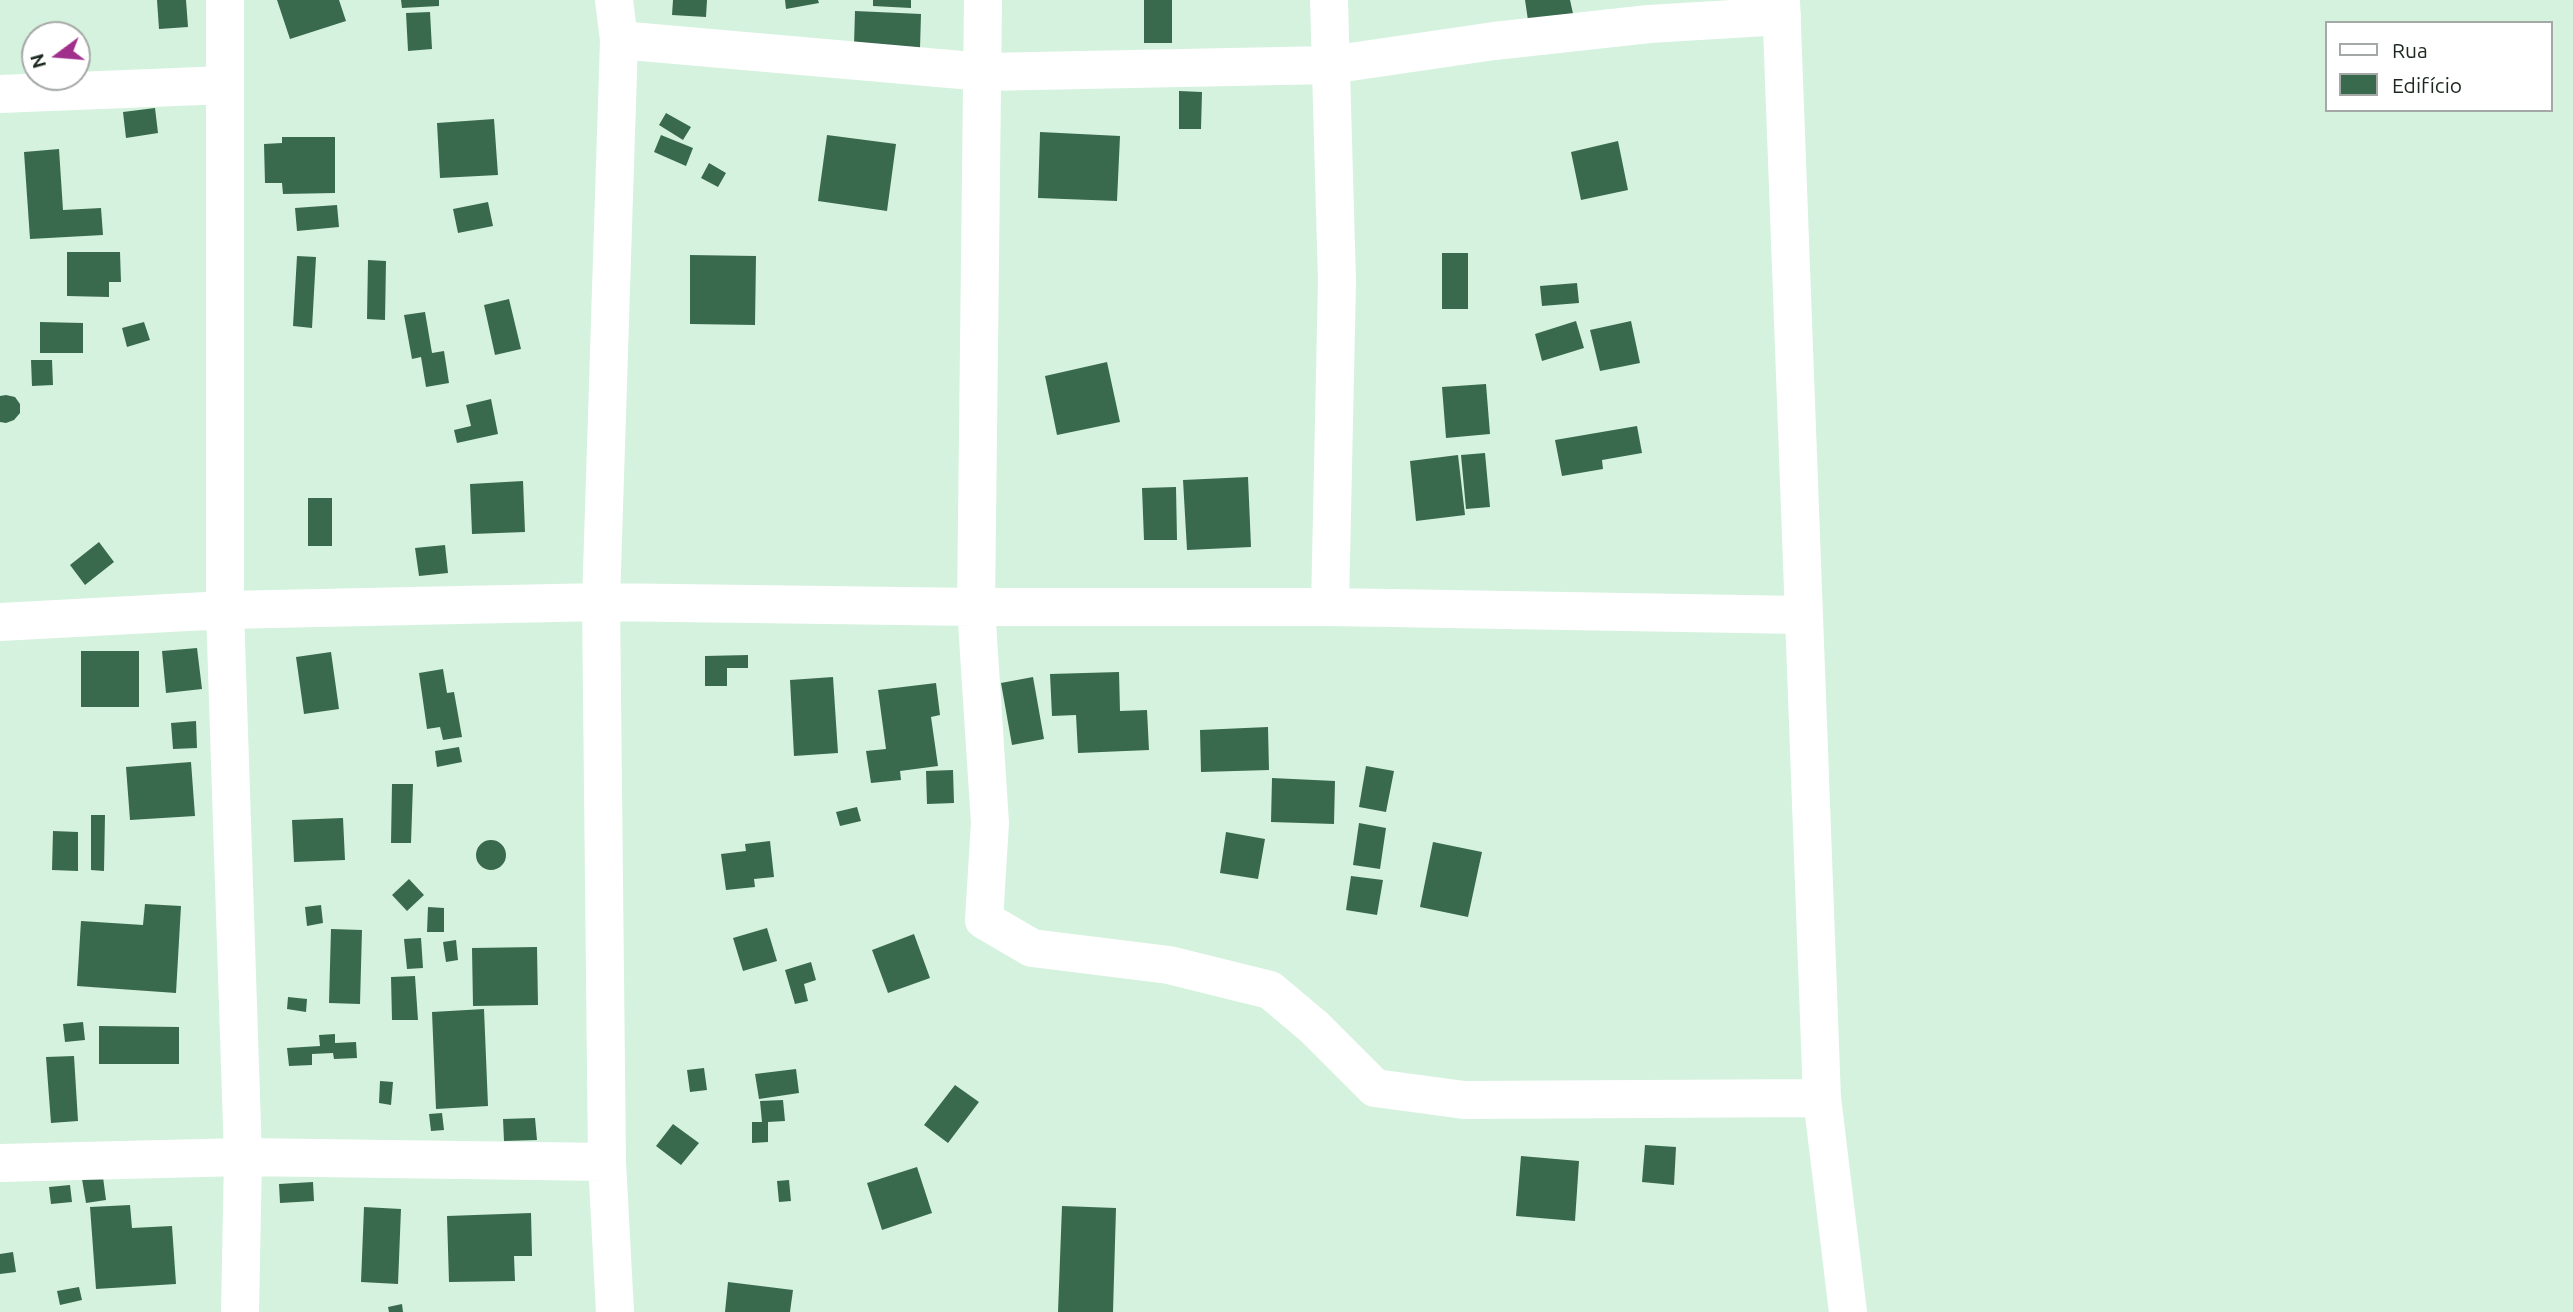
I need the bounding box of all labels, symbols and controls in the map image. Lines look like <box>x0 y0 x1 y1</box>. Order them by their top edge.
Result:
north arrow <box>21 21 91 91</box>
legend <box>2324 21 2552 112</box>
text: Rua <box>2392 38 2428 62</box>
text: N <box>25 51 50 71</box>
text: Edifício <box>2392 73 2462 97</box>

